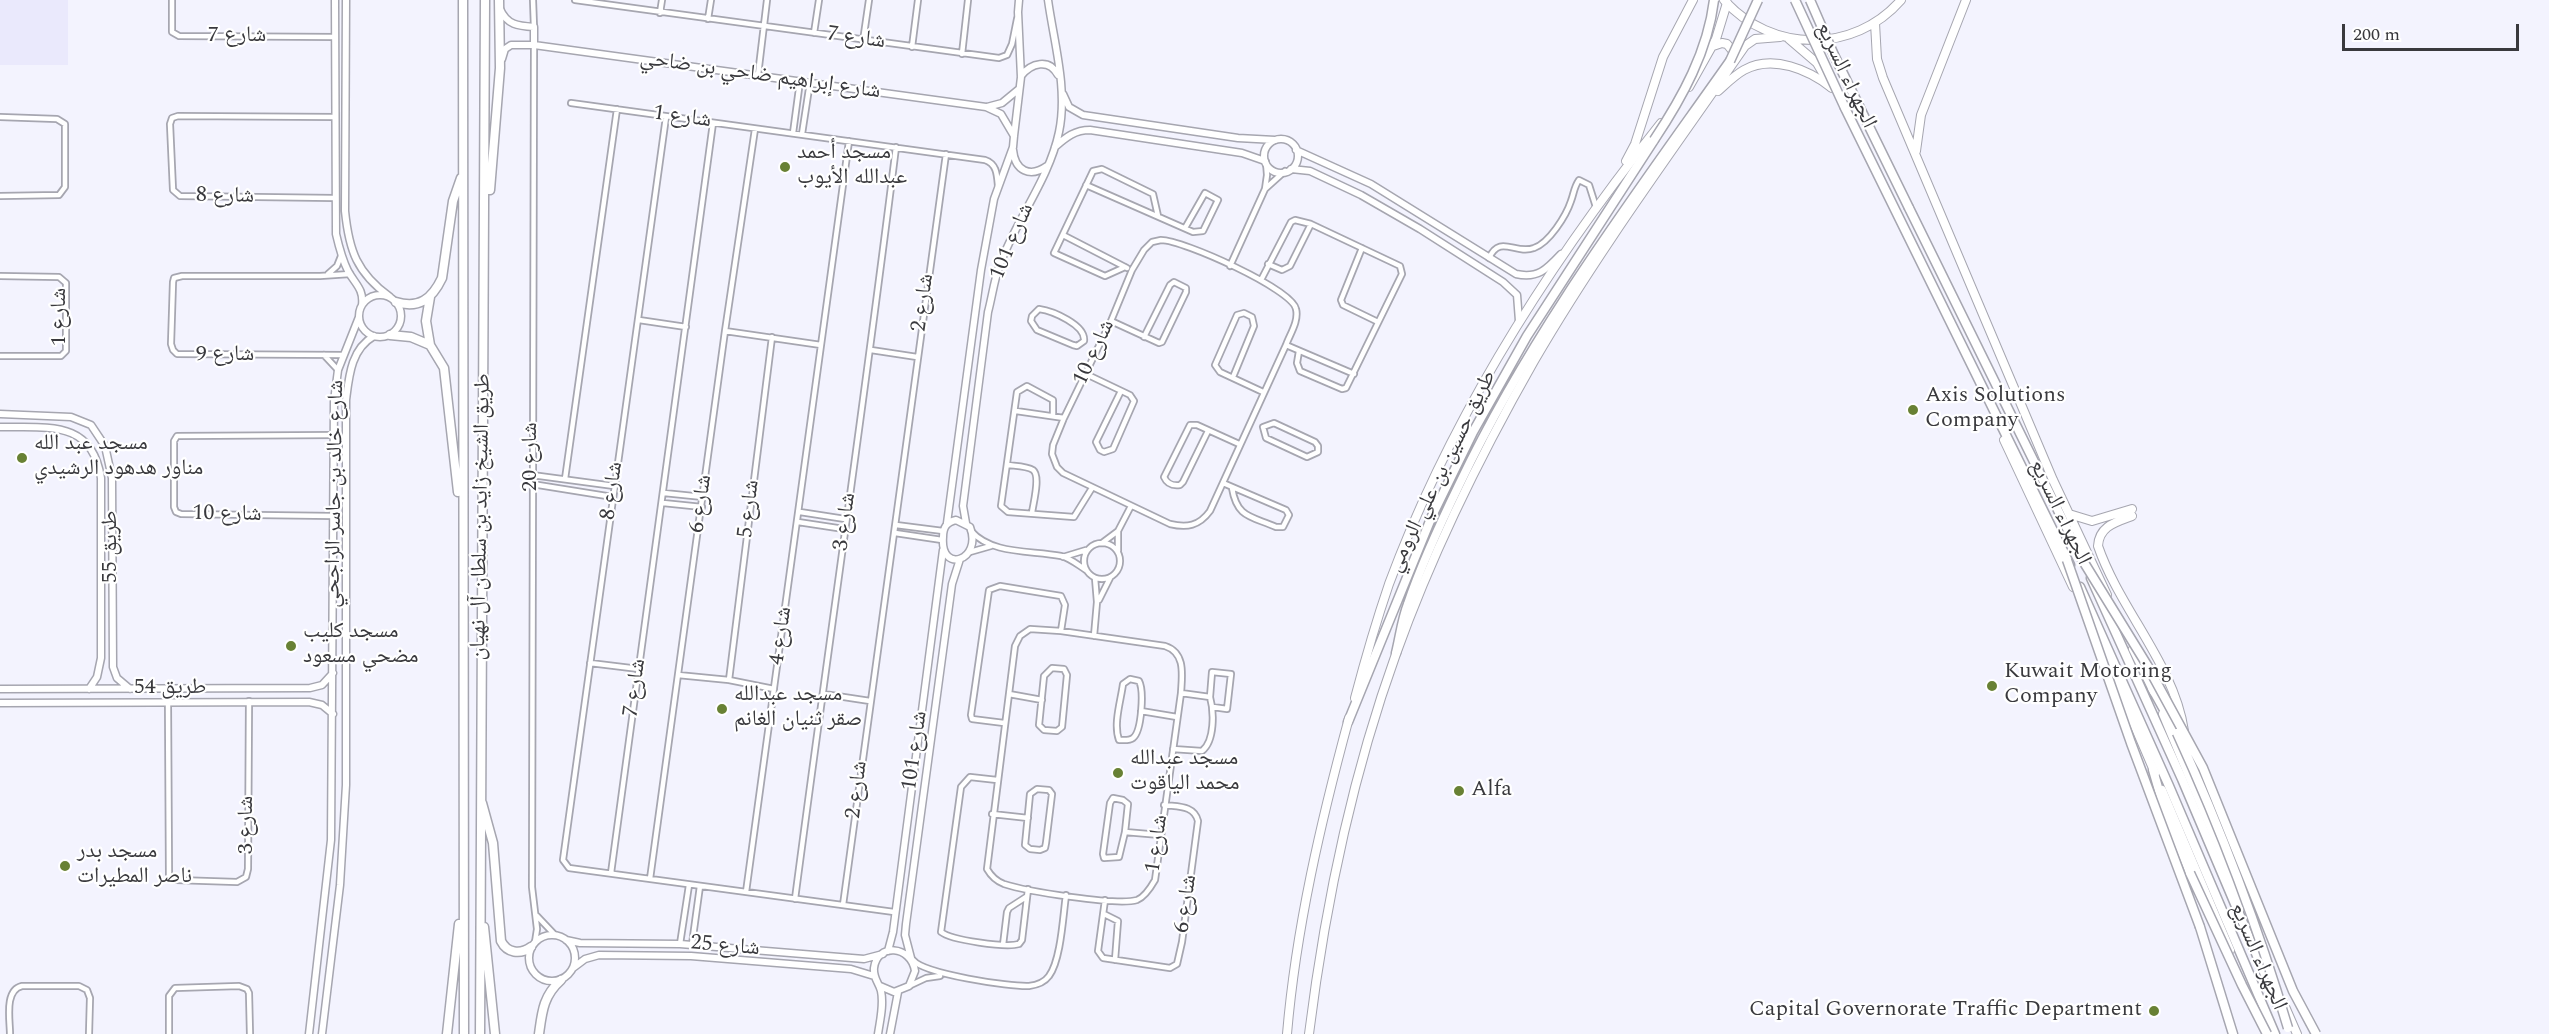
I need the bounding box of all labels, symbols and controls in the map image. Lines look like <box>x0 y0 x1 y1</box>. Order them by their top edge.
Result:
scale bar <box>2345 12 2522 50</box>
street label: الجهراء السريع <box>1809 19 1881 133</box>
text: 200 m <box>2353 21 2400 48</box>
street label: شارع 7 <box>825 22 887 56</box>
street label: شارع 7 <box>208 24 266 50</box>
street label: شارع إبراهيم ضاحي بن ضاحي <box>638 46 882 106</box>
street label: شارع 1 <box>651 101 713 135</box>
place label: مسجد أحمد عبدالله الأيوب <box>797 141 907 192</box>
marker: مسجد أحمد عبدالله الأيوب <box>778 160 792 174</box>
street label: شارع 8 <box>196 183 254 211</box>
street label: شارع 101 <box>985 200 1041 284</box>
street label: شارع 2 <box>907 272 941 334</box>
street label: شارع 1 <box>48 288 74 346</box>
street label: شارع 10 <box>1068 316 1122 390</box>
street label: شارع 9 <box>196 343 254 369</box>
street label: طريق حسين بن علي الرومي <box>1383 367 1503 577</box>
street label: طريق الشيخ زايد بن سلطان آل نهيان <box>466 373 498 661</box>
street label: شارع خالد بن جاسر الراجحي <box>321 380 351 608</box>
place label: Axis Solutions Company <box>1925 384 2066 436</box>
marker: Axis Solutions Company <box>1906 403 1920 417</box>
street label: شارع 20 <box>519 422 545 492</box>
place label: مسجد عبد الله مناور هدهود الرشيدي <box>34 432 203 484</box>
marker: مسجد عبد الله مناور هدهود الرشيدي <box>15 451 29 465</box>
street label: الجهراء السريع <box>2022 456 2096 570</box>
street label: شارع 8 <box>596 460 630 522</box>
street label: شارع 6 <box>685 473 719 535</box>
street label: شارع 5 <box>733 478 767 540</box>
street label: شارع 3 <box>829 491 863 553</box>
street label: شارع 10 <box>192 501 262 529</box>
street label: طريق 55 <box>99 511 125 583</box>
street label: شارع 4 <box>765 605 799 667</box>
place label: مسجد كليب مضحي مسعود <box>303 620 419 672</box>
marker: مسجد كليب مضحي مسعود <box>284 639 298 653</box>
street label: شارع 7 <box>619 657 653 719</box>
place label: Kuwait Motoring Company <box>2004 660 2172 712</box>
street label: طريق 54 <box>134 676 206 702</box>
marker: Kuwait Motoring Company <box>1985 679 1999 693</box>
place label: مسجد عبدالله صقر ثنيان الغانم <box>734 683 862 734</box>
marker: مسجد عبدالله صقر ثنيان الغانم <box>715 702 729 716</box>
street label: شارع 101 <box>897 709 935 793</box>
place label: مسجد عبدالله محمد الياقوت <box>1130 747 1240 798</box>
street label: شارع 2 <box>841 759 875 821</box>
marker: مسجد عبدالله محمد الياقوت <box>1111 766 1125 780</box>
place label: Alfa <box>1471 778 1512 804</box>
marker: Alfa <box>1452 784 1466 798</box>
street label: شارع 3 <box>235 796 261 854</box>
street label: شارع 1 <box>1141 813 1175 875</box>
place label: مسجد بدر ناصر المطيرات <box>77 840 192 891</box>
marker: مسجد بدر ناصر المطيرات <box>58 859 72 873</box>
street label: شارع 6 <box>1170 873 1204 935</box>
street label: الجهراء السريع <box>2223 900 2291 1014</box>
street label: شارع 25 <box>689 931 761 963</box>
place label: Capital Governorate Traffic Department <box>1749 998 2142 1024</box>
marker: Capital Governorate Traffic Department <box>2147 1004 2161 1018</box>

